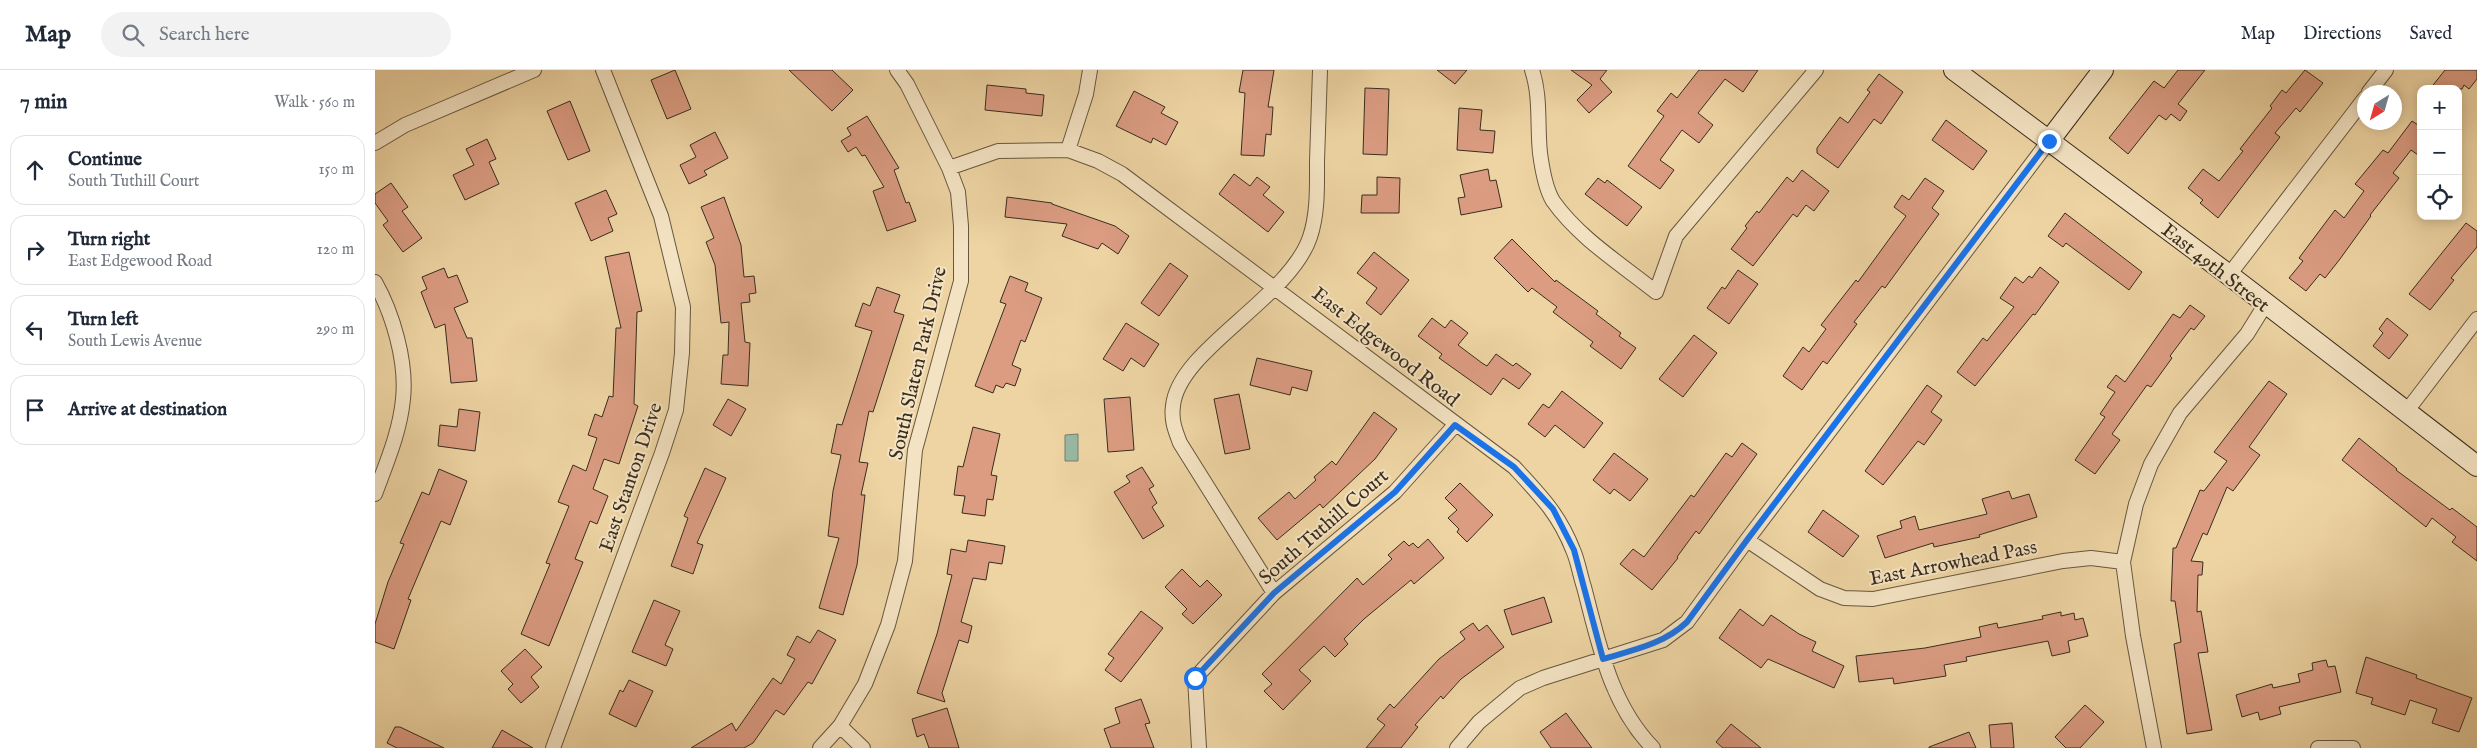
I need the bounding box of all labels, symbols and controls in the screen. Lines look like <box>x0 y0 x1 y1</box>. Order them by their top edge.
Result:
search box <box>101 12 451 57</box>
text: Map <box>25 19 71 50</box>
icon: search <box>119 21 147 49</box>
text: Search here <box>159 23 250 47</box>
text: Map <box>2241 23 2275 46</box>
text: Directions <box>2303 23 2381 46</box>
text: Saved <box>2409 23 2452 46</box>
north arrow <box>2357 85 2402 130</box>
map controls <box>2417 85 2462 220</box>
button: + <box>2417 85 2462 130</box>
text: 7 min <box>20 89 67 116</box>
text: Walk · 560 m <box>274 93 355 113</box>
route end <box>2038 130 2061 153</box>
button: − <box>2417 130 2462 175</box>
text: Continue <box>68 148 142 172</box>
icon: ahead <box>21 156 49 184</box>
text: 150 m <box>319 160 354 180</box>
text: South Tuthill Court <box>68 172 199 192</box>
button: locate <box>2417 175 2462 220</box>
street label: East 49th Street <box>2156 218 2274 318</box>
text: Turn right <box>68 228 150 252</box>
icon: right <box>21 236 49 264</box>
text: 120 m <box>317 240 354 260</box>
text: East Edgewood Road <box>68 252 212 272</box>
street label: South Slaten Park Drive <box>884 264 953 462</box>
street label: East Edgewood Road <box>1306 282 1464 413</box>
text: Turn left <box>68 308 139 332</box>
icon: left <box>21 316 49 344</box>
text: 290 m <box>316 320 354 340</box>
text: South Lewis Avenue <box>68 332 202 352</box>
icon: arrive <box>21 396 49 424</box>
text: Arrive at destination <box>68 398 227 422</box>
street label: East Stanton Drive <box>594 400 669 555</box>
street label: South Tuthill Court <box>1254 464 1394 590</box>
street label: East Arrowhead Pass <box>1867 535 2039 592</box>
route start <box>1184 667 1207 690</box>

